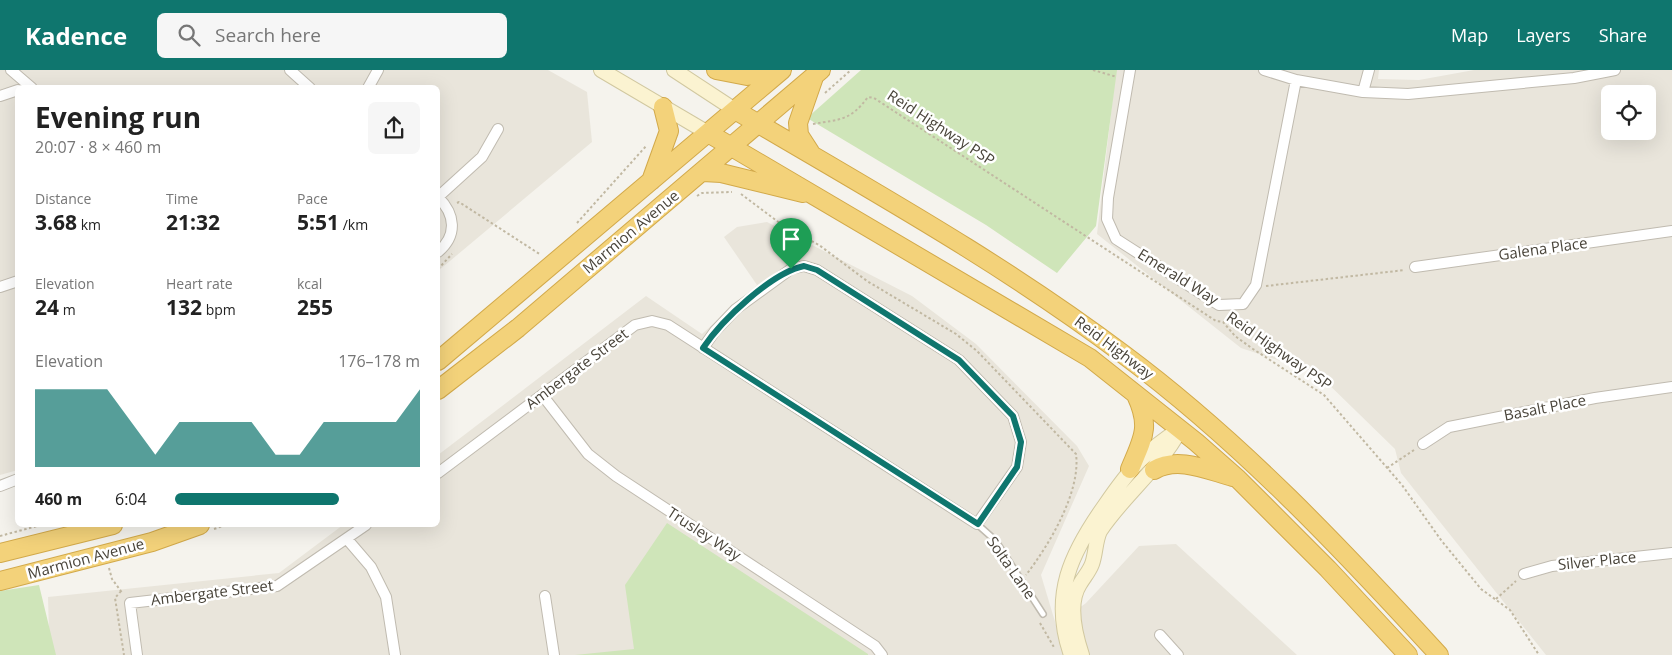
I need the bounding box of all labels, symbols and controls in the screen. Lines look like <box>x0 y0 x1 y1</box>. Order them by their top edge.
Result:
search box <box>157 13 507 58</box>
text: Kadence <box>25 19 127 52</box>
icon: search <box>175 21 203 49</box>
text: Search here <box>215 22 321 48</box>
text: Map <box>1451 23 1488 47</box>
text: Layers <box>1516 23 1571 47</box>
text: Share <box>1599 23 1647 47</box>
street label: Reid Highway PSP <box>884 85 999 169</box>
map controls <box>1601 85 1656 140</box>
button: locate <box>1601 85 1656 140</box>
text: Evening run <box>35 98 201 136</box>
button: share <box>368 102 420 154</box>
text: 20:07 · 8 × 460 m <box>35 136 161 158</box>
street label: Marmion Avenue <box>578 185 683 277</box>
text: Distance <box>35 189 91 208</box>
text: Time <box>166 189 198 208</box>
text: Pace <box>297 189 328 208</box>
text: 3.68 <box>35 208 77 236</box>
text: 21:32 <box>166 208 220 236</box>
text: 5:51 <box>297 208 339 236</box>
text: km <box>77 215 101 234</box>
text: /km <box>339 215 368 234</box>
pin <box>770 218 812 269</box>
icon: arrive <box>777 225 805 253</box>
street label: Galena Place <box>1497 232 1589 264</box>
street label: Emerald Way <box>1134 243 1223 309</box>
text: Elevation <box>35 274 94 293</box>
text: Heart rate <box>166 274 233 293</box>
text: kcal <box>297 274 322 293</box>
text: 24 <box>35 293 59 321</box>
text: 132 <box>166 293 202 321</box>
text: 255 <box>297 293 333 321</box>
text: m <box>59 300 76 319</box>
text: bpm <box>202 300 236 319</box>
street label: Reid Highway PSP <box>1223 306 1336 394</box>
street label: Reid Highway <box>1071 311 1159 384</box>
street label: Ambergate Street <box>521 323 632 413</box>
text: Elevation <box>35 350 103 372</box>
text: 176–178 m <box>338 350 420 372</box>
street label: Basalt Place <box>1502 389 1588 425</box>
text: 460 m <box>35 488 82 510</box>
text: 6:04 <box>115 488 147 510</box>
street label: Trusley Way <box>664 502 746 565</box>
street label: Solta Lane <box>983 532 1041 603</box>
street label: Marmion Avenue <box>25 533 146 583</box>
street label: Silver Place <box>1557 546 1637 574</box>
street label: Ambergate Street <box>150 575 274 609</box>

